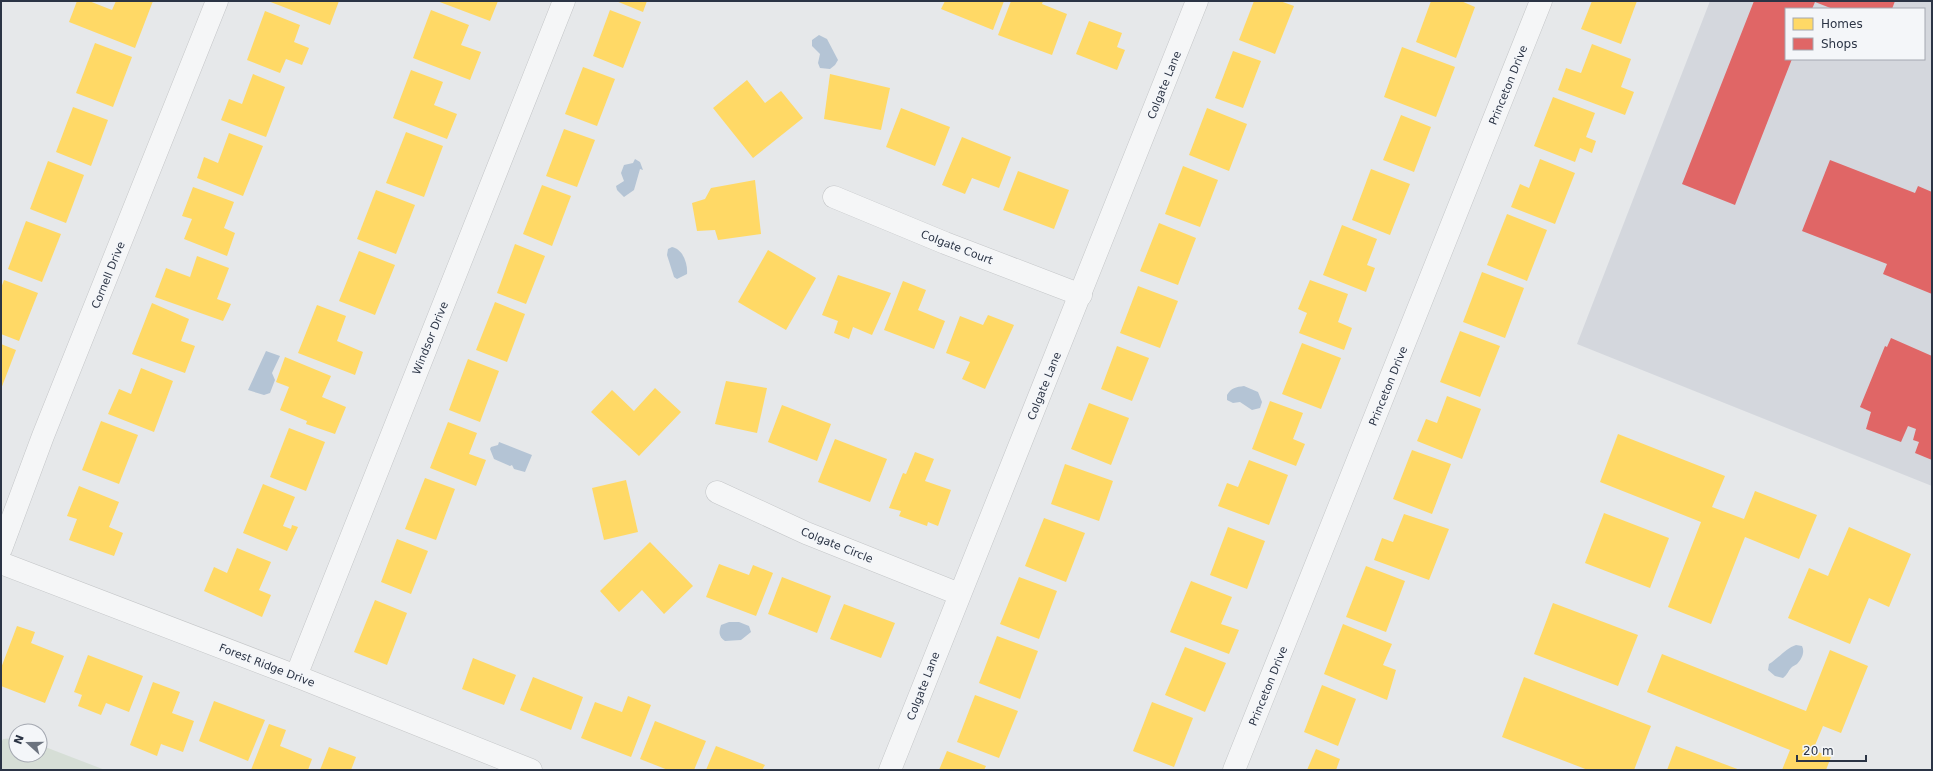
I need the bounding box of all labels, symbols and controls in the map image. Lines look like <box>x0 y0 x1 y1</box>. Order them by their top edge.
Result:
legend <box>1785 8 1925 60</box>
text: Homes <box>1821 17 1863 31</box>
text: Shops <box>1821 37 1857 51</box>
street label: Princeton Drive <box>1487 43 1530 127</box>
street label: Colgate Lane <box>1145 49 1184 121</box>
street label: Colgate Court <box>919 228 995 267</box>
street label: Cornell Drive <box>89 239 128 311</box>
street label: Windsor Drive <box>410 300 451 377</box>
street label: Princeton Drive <box>1367 344 1410 428</box>
street label: Colgate Lane <box>1025 350 1064 422</box>
street label: Colgate Circle <box>799 525 875 566</box>
street label: Forest Ridge Drive <box>217 641 317 690</box>
street label: Princeton Drive <box>1247 644 1290 728</box>
street label: Colgate Lane <box>904 650 943 722</box>
north arrow <box>8 723 48 763</box>
text: N <box>11 733 27 746</box>
scale bar <box>1797 737 1866 763</box>
text: 20 m <box>1803 744 1834 758</box>

